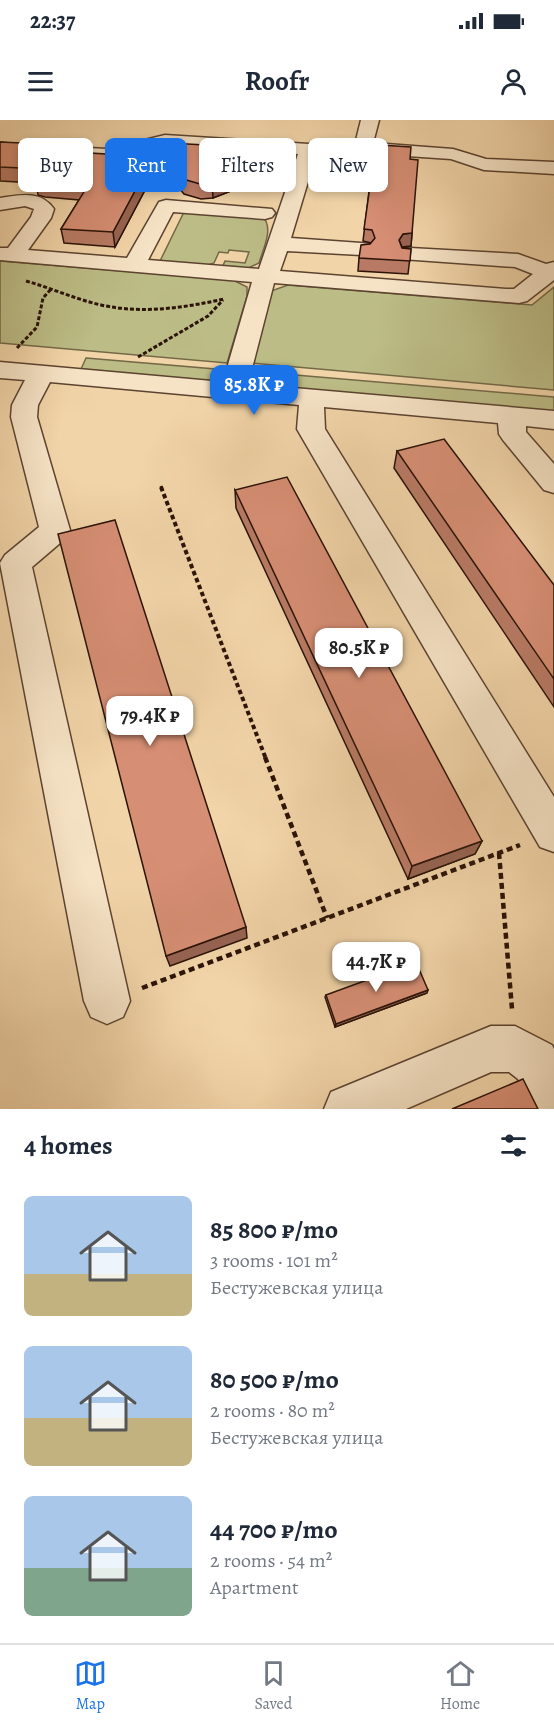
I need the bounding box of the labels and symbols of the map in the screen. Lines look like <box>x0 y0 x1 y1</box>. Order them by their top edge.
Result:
pin: 85.8K ₽ <box>199 365 309 416</box>
pin: 80.5K ₽ <box>304 628 414 679</box>
pin: 79.4K ₽ <box>95 696 205 747</box>
pin: 44.7K ₽ <box>321 942 431 993</box>

